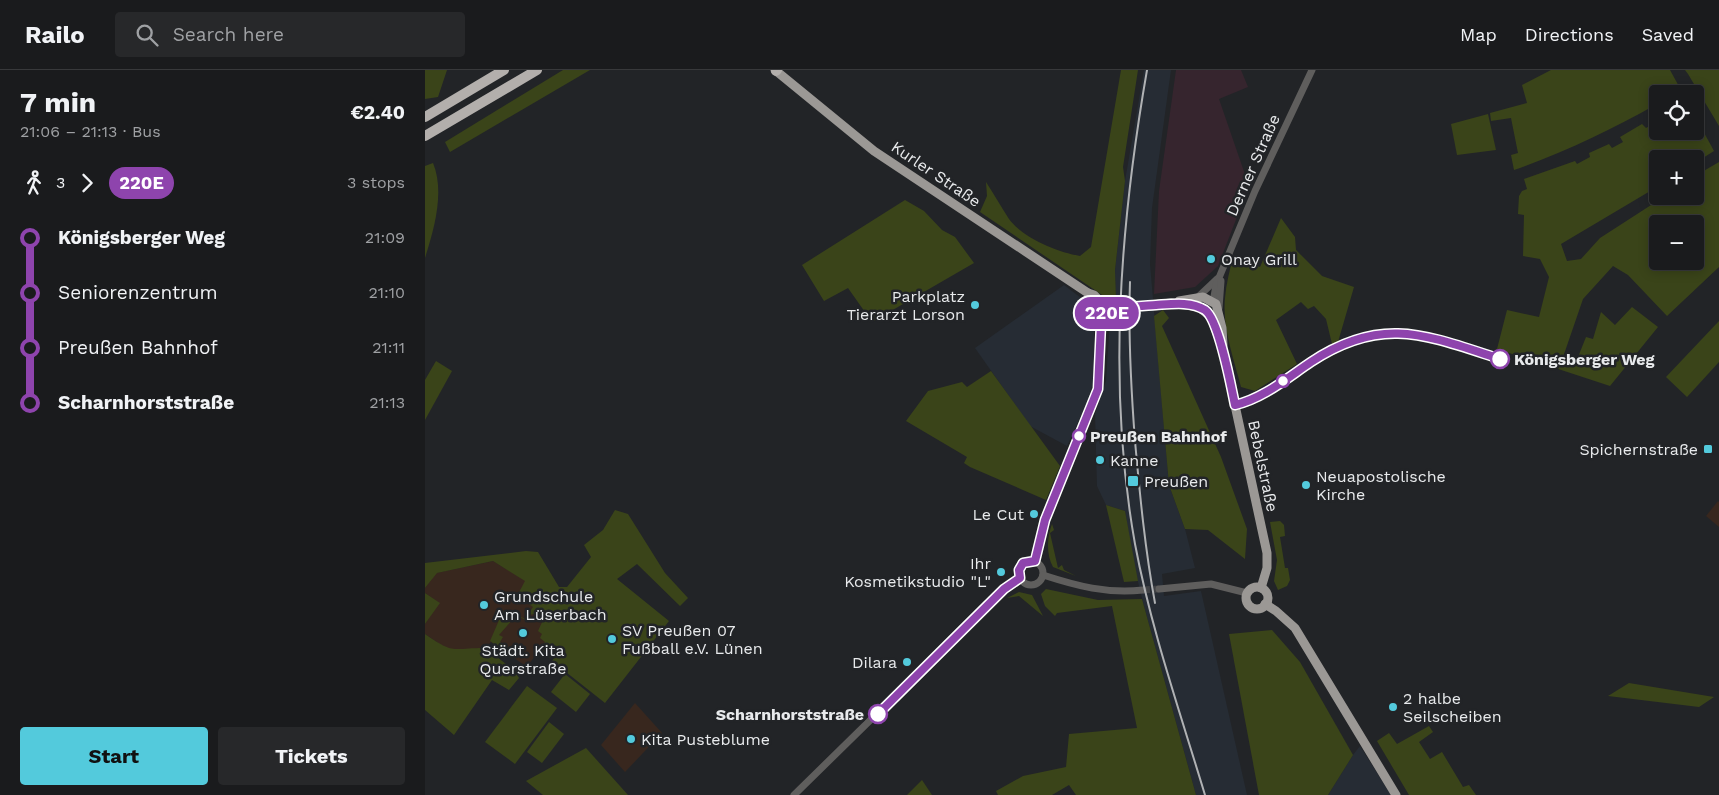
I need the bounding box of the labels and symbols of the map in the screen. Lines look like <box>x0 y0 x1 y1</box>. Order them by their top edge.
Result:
street label: Derner Straße <box>1222 111 1284 219</box>
street label: Kurler Straße <box>888 137 984 211</box>
place label: Onay Grill <box>1221 250 1297 269</box>
marker: Onay Grill <box>1205 253 1217 265</box>
place label: Parkplatz Tierarzt Lorson <box>846 287 965 324</box>
line badge: 220E <box>1072 297 1142 329</box>
marker: Parkplatz Tierarzt Lorson <box>969 299 981 311</box>
marker: Königsberger Weg <box>1490 349 1510 369</box>
place label: Königsberger Weg <box>1514 350 1655 369</box>
unlabelled marker <box>1276 374 1290 388</box>
street label: Bebelstraße <box>1244 418 1282 514</box>
place label: Preußen Bahnhof <box>1090 427 1227 446</box>
marker: Preußen Bahnhof <box>1072 429 1086 443</box>
place label: Spichernstraße <box>1579 440 1698 459</box>
marker: Spichernstraße <box>1702 443 1714 455</box>
place label: Kanne <box>1110 451 1158 470</box>
marker: Kanne <box>1094 454 1106 466</box>
place label: Neuapostolische Kirche <box>1316 467 1446 504</box>
place label: Preußen <box>1144 472 1208 491</box>
marker: Preußen <box>1126 474 1140 488</box>
marker: Neuapostolische Kirche <box>1300 479 1312 491</box>
place label: Le Cut <box>972 505 1024 524</box>
marker: Le Cut <box>1028 508 1040 520</box>
place label: Ihr Kosmetikstudio "L" <box>844 554 991 591</box>
marker: Ihr Kosmetikstudio "L" <box>995 566 1007 578</box>
place label: Grundschule Am Lüserbach <box>494 587 607 624</box>
marker: Grundschule Am Lüserbach <box>478 599 490 611</box>
place label: SV Preußen 07 Fußball e.V. Lünen <box>622 621 763 658</box>
marker: Städt. Kita Querstraße <box>517 627 529 639</box>
marker: SV Preußen 07 Fußball e.V. Lünen <box>606 633 618 645</box>
place label: Städt. Kita Querstraße <box>480 641 566 678</box>
place label: Dilara <box>852 653 897 672</box>
marker: Dilara <box>901 656 913 668</box>
place label: 2 halbe Seilscheiben <box>1403 689 1502 726</box>
marker: 2 halbe Seilscheiben <box>1387 701 1399 713</box>
marker: Scharnhorststraße <box>868 704 888 724</box>
place label: Scharnhorststraße <box>716 705 864 724</box>
place label: Kita Pusteblume <box>641 730 770 749</box>
marker: Kita Pusteblume <box>625 733 637 745</box>

